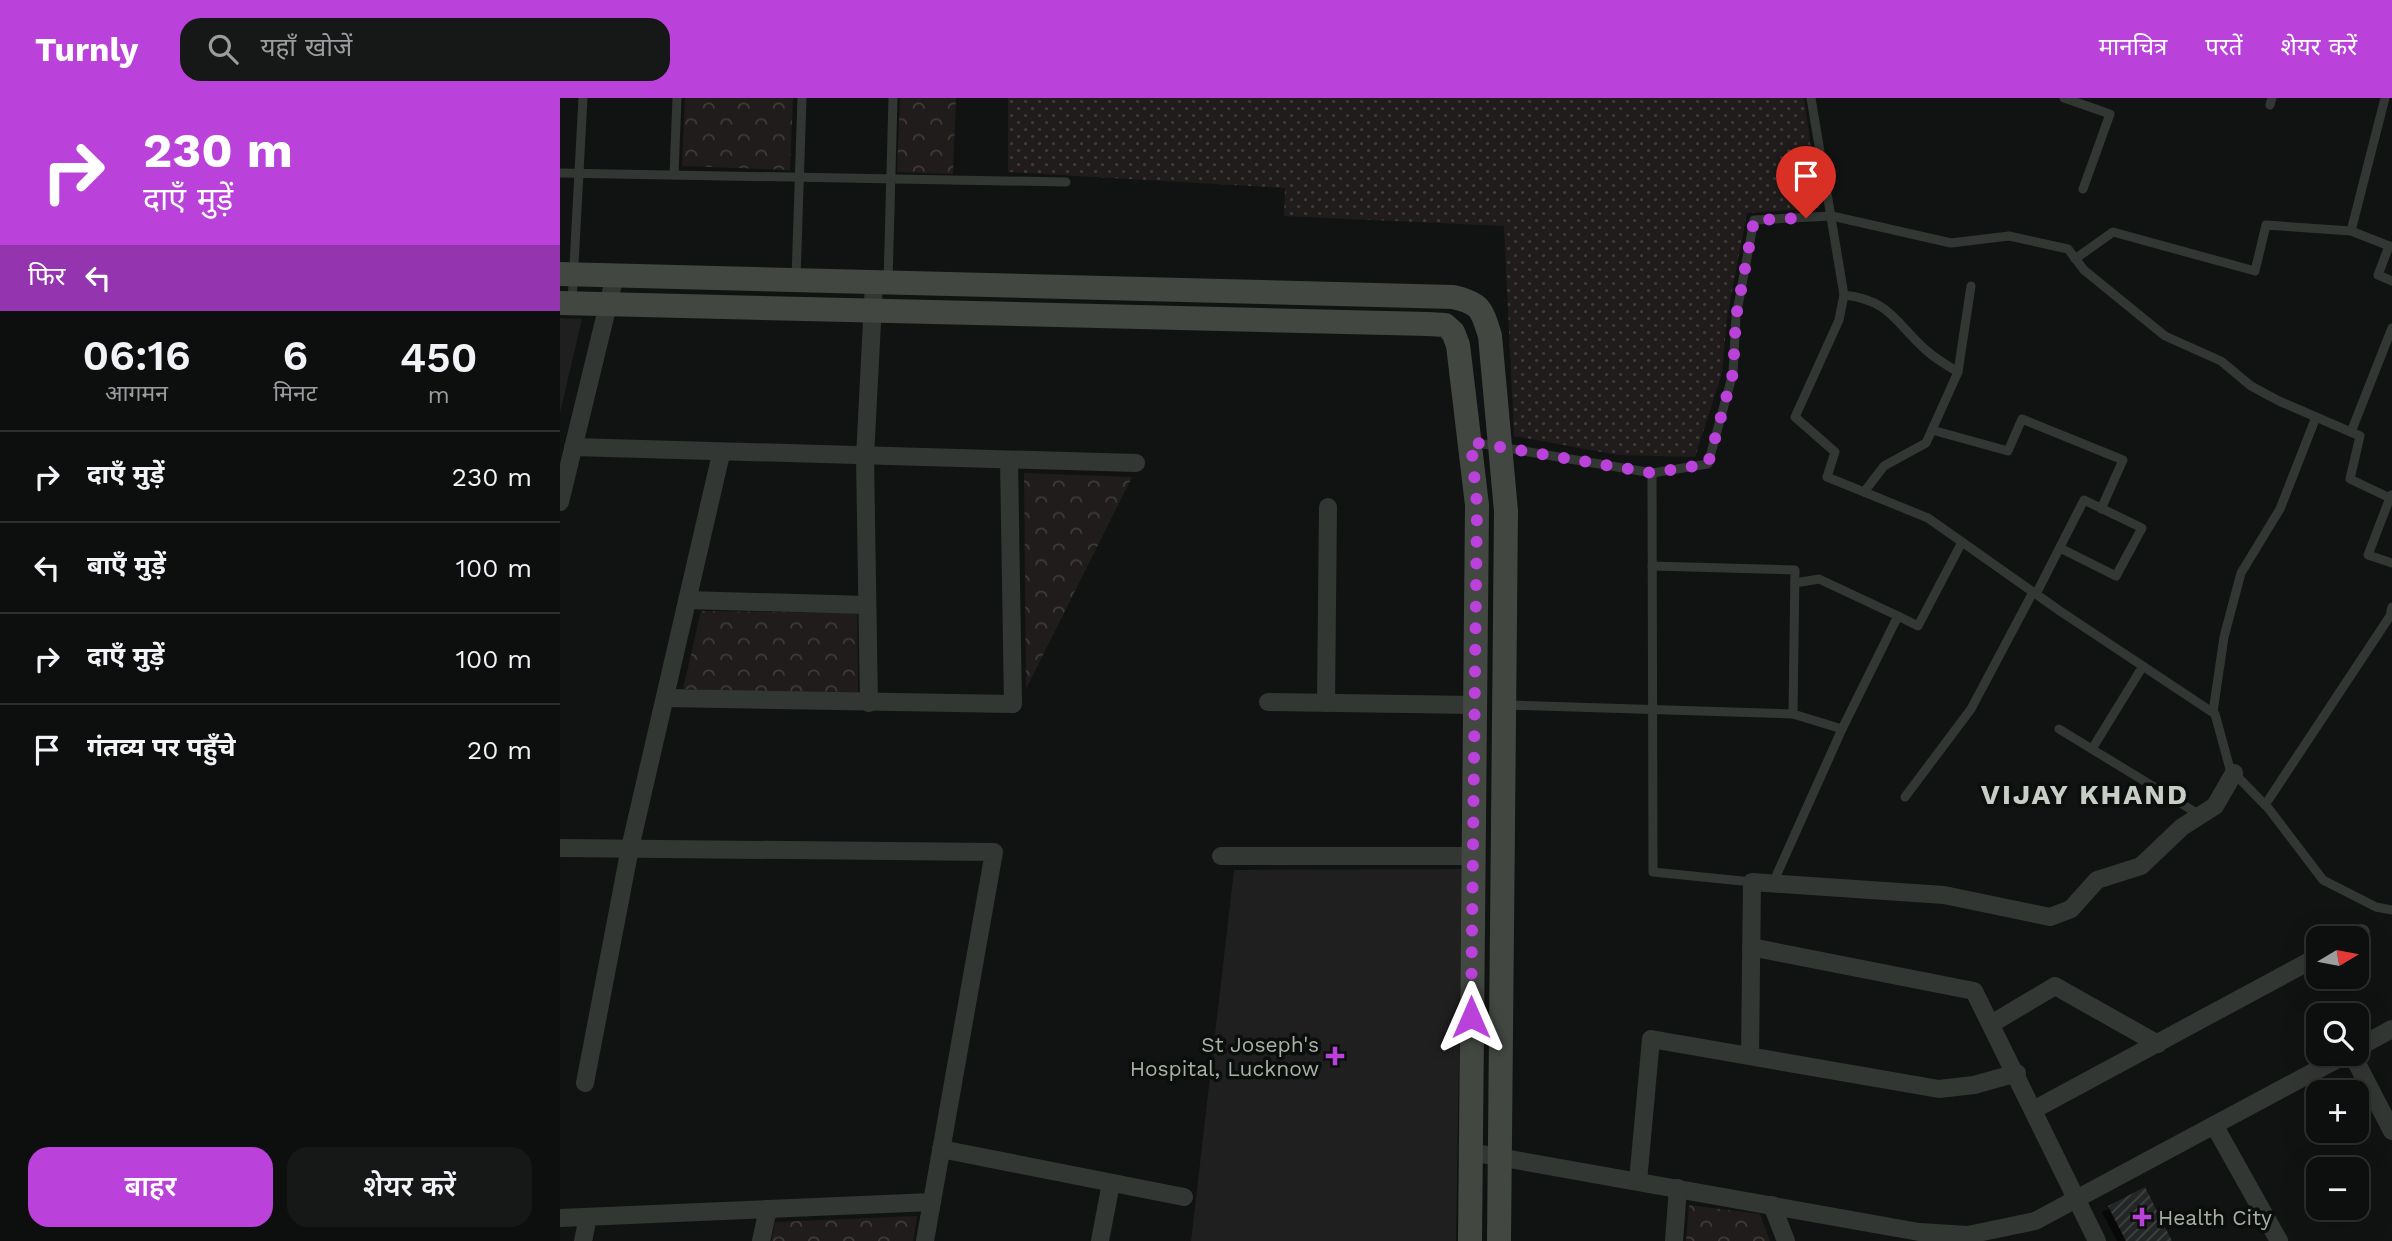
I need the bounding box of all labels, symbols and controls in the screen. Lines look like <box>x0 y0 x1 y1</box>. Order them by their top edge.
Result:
search box <box>180 18 670 81</box>
text: Turnly <box>35 30 138 69</box>
icon: search <box>204 30 242 68</box>
text: यहाँ खोजें <box>260 32 352 62</box>
text: मानचित्र <box>2099 33 2167 61</box>
text: परतें <box>2205 33 2243 61</box>
text: शेयर करें <box>2281 33 2357 61</box>
text: 230 m <box>143 121 293 179</box>
icon: right <box>28 126 119 217</box>
pin <box>1776 146 1836 218</box>
icon: arrive <box>1787 157 1825 195</box>
text: दाएँ मुड़ें <box>143 180 233 218</box>
icon: left <box>79 259 117 297</box>
text: फिर <box>28 261 65 291</box>
text: 06:16 <box>82 331 191 380</box>
text: 6 <box>282 331 308 380</box>
text: 450 <box>400 333 478 382</box>
text: आगमन <box>105 380 168 407</box>
text: मिनट <box>273 380 317 407</box>
text: m <box>428 382 450 409</box>
icon: right <box>28 458 66 496</box>
text: दाएँ मुड़ें <box>87 459 164 489</box>
text: 230 m <box>452 462 532 492</box>
icon: left <box>28 549 66 587</box>
text: बाएँ मुड़ें <box>87 550 166 580</box>
text: 100 m <box>456 553 532 583</box>
icon: right <box>28 640 66 678</box>
text: दाएँ मुड़ें <box>87 641 164 671</box>
text: 100 m <box>456 644 532 674</box>
icon: arrive <box>28 731 66 769</box>
text: गंतव्य पर पहुँचे <box>87 732 236 762</box>
text: 20 m <box>467 735 532 765</box>
district label: VIJAY KHAND <box>1981 778 2189 811</box>
north arrow <box>2306 926 2370 989</box>
map controls <box>2306 926 2369 1220</box>
position arrow <box>1434 980 1508 1054</box>
button: search <box>2306 1003 2369 1066</box>
place label: St Joseph's Hospital, Lucknow <box>1130 1032 1319 1081</box>
marker: St Joseph's Hospital, Lucknow <box>1325 1046 1345 1066</box>
button: + <box>2306 1080 2369 1143</box>
button: बाहर <box>28 1147 273 1227</box>
button: शेयर करें <box>287 1147 532 1227</box>
button: − <box>2306 1157 2369 1220</box>
place label: Health City <box>2158 1205 2272 1230</box>
marker: Health City <box>2132 1207 2152 1227</box>

